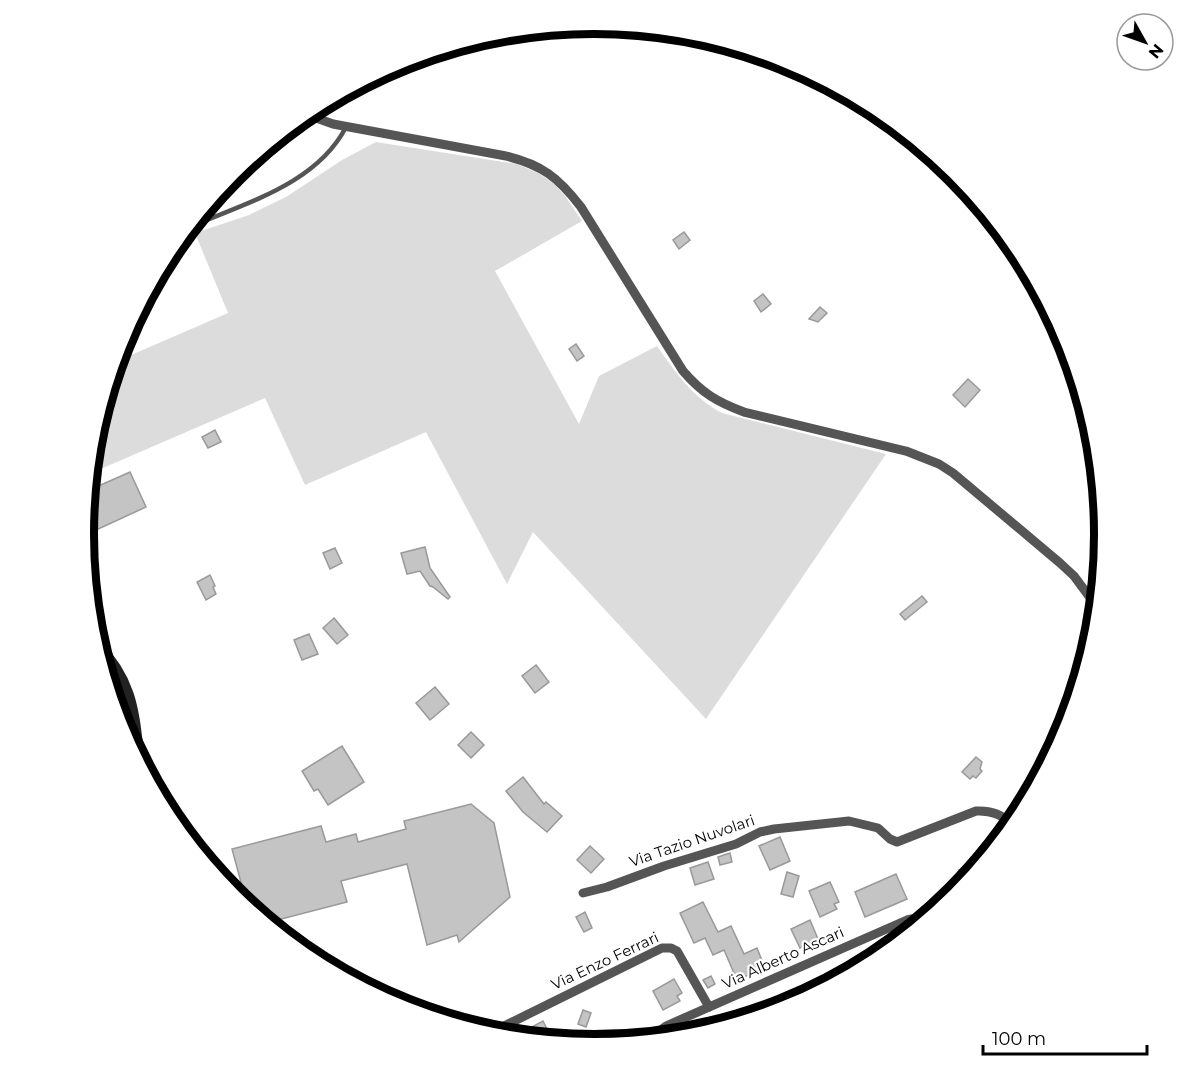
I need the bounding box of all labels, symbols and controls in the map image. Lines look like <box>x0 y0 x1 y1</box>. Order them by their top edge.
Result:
north arrow <box>1115 12 1175 72</box>
text: N <box>1145 40 1168 62</box>
street label: Via Tazio Nuvolari <box>627 810 757 871</box>
street label: Via Alberto Ascari <box>719 922 847 993</box>
street label: Via Enzo Ferrari <box>548 927 662 994</box>
scale bar <box>983 1018 1146 1056</box>
text: 100 m <box>992 1028 1046 1050</box>

